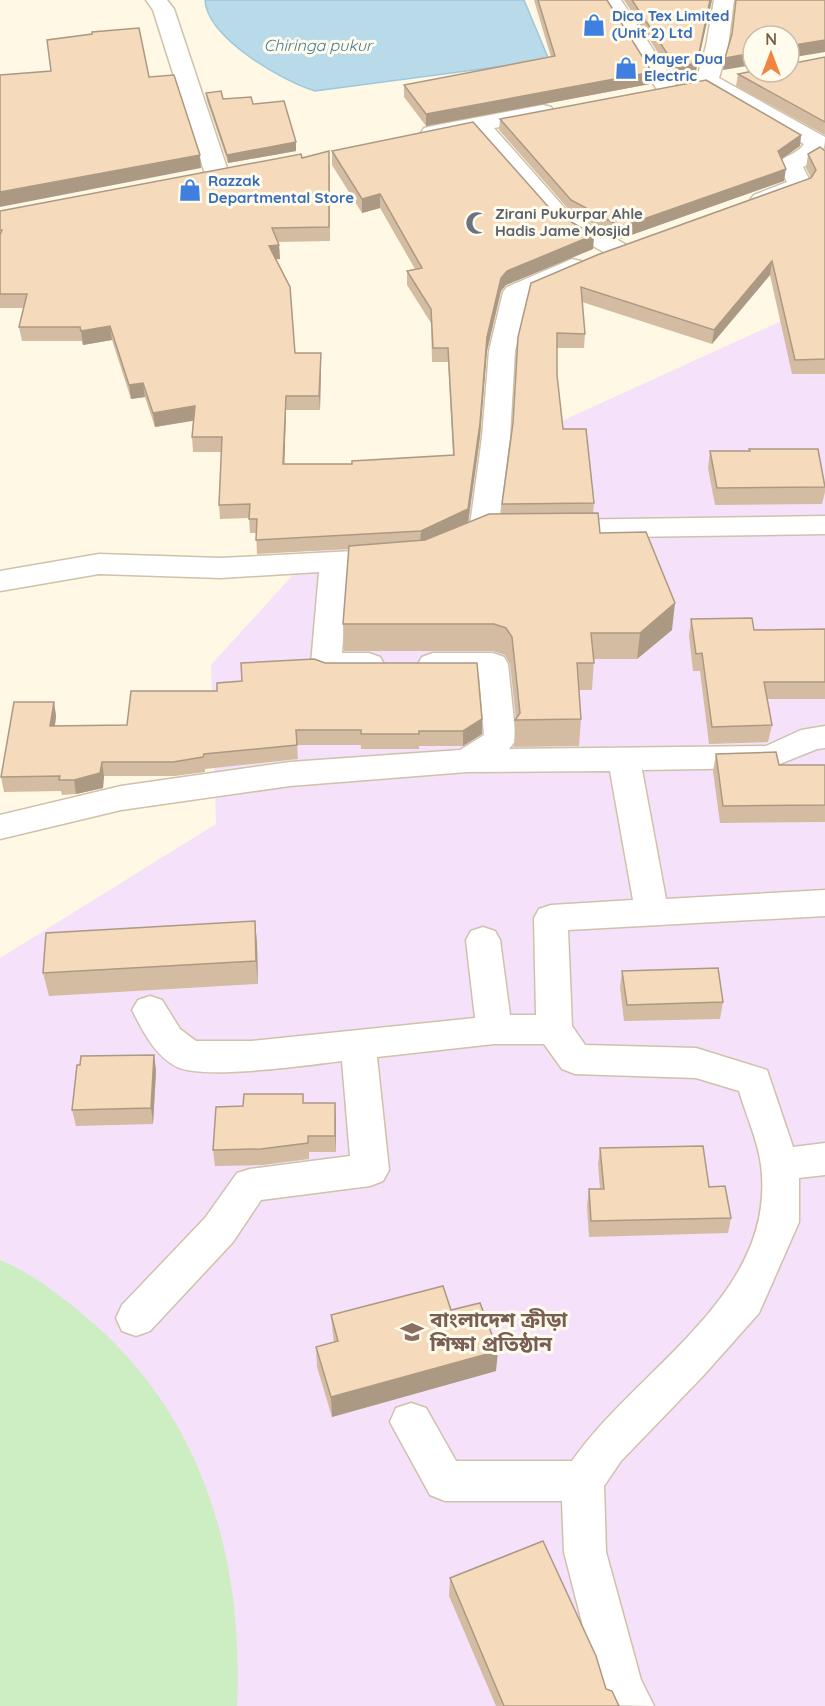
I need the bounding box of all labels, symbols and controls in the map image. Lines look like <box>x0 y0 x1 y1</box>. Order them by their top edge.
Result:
place label: Dica Tex Limited (Unit 2) Ltd <box>612 6 729 42</box>
shop icon: Dica Tex Limited (Unit 2) Ltd <box>581 12 607 38</box>
north arrow <box>741 24 801 84</box>
text: N <box>765 29 777 49</box>
water label: Chiringa pukur <box>264 35 374 55</box>
place label: Mayer Dua Electric <box>644 49 723 85</box>
shop icon: Mayer Dua Electric <box>613 55 639 81</box>
place label: Razzak Departmental Store <box>208 171 354 207</box>
shop icon: Razzak Departmental Store <box>177 177 203 203</box>
place label: Zirani Pukurpar Ahle Hadis Jame Mosjid <box>495 204 643 240</box>
mosque icon: Zirani Pukurpar Ahle Hadis Jame Mosjid <box>464 210 490 236</box>
place label: বাংলাদেশ ক্রীড়া শিক্ষা প্রতিষ্ঠান <box>429 1306 568 1356</box>
school or university icon: বাংলাদেশ ক্রীড়া শিক্ষা প্রতিষ্ঠান <box>399 1319 425 1345</box>

